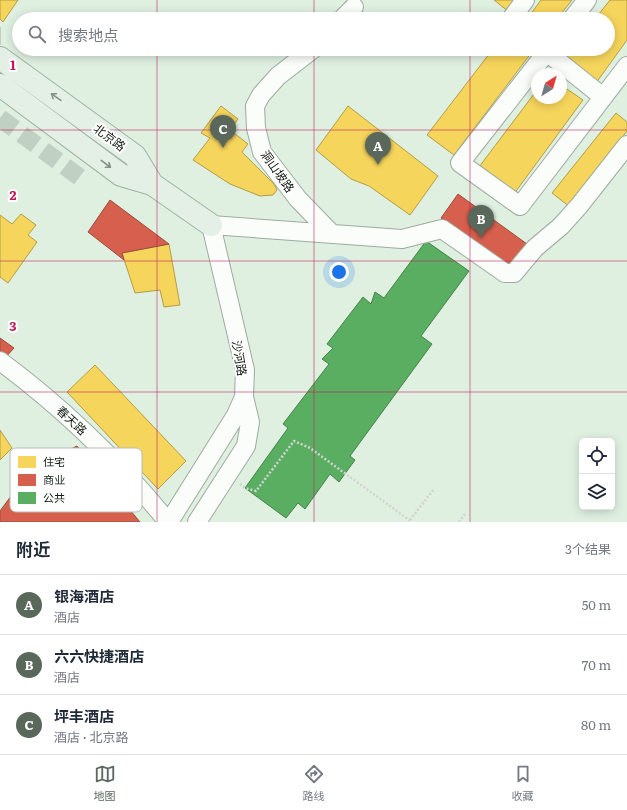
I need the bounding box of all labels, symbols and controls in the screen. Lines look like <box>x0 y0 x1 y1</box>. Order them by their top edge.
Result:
search box <box>12 12 615 56</box>
icon: search <box>26 23 48 45</box>
text: 搜索地点 <box>58 23 118 46</box>
text: 1 <box>10 55 16 74</box>
north arrow <box>531 68 567 104</box>
one-way arrow <box>51 93 62 101</box>
pin: C <box>210 115 236 148</box>
street label: 北京路 <box>90 119 130 155</box>
pin: A <box>365 132 391 165</box>
street label: 洞山坡路 <box>257 146 299 196</box>
one-way arrow <box>100 160 111 168</box>
text: 2 <box>10 185 17 204</box>
pin: B <box>468 205 494 238</box>
your location <box>329 262 349 282</box>
text: 3 <box>9 316 17 335</box>
street label: 沙河路 <box>228 339 252 377</box>
street label: 春天路 <box>53 401 91 439</box>
map controls <box>579 438 615 510</box>
button: locate <box>579 438 615 474</box>
legend <box>10 448 142 512</box>
text: 住宅 <box>43 453 65 469</box>
text: 商业 <box>43 471 65 487</box>
button: layers <box>579 474 615 510</box>
text: 公共 <box>43 489 65 505</box>
text: 附近 <box>16 536 50 561</box>
text: 3个结果 <box>565 539 611 558</box>
text: 银海酒店 <box>54 584 114 607</box>
text: A <box>24 595 34 614</box>
text: 50 m <box>582 595 611 614</box>
text: 酒店 <box>54 607 80 626</box>
text: 六六快捷酒店 <box>54 644 144 667</box>
text: B <box>25 655 33 674</box>
text: 70 m <box>582 655 611 674</box>
text: 酒店 <box>54 667 80 686</box>
text: 坪丰酒店 <box>54 704 114 727</box>
text: C <box>24 715 34 734</box>
text: 80 m <box>581 715 611 734</box>
text: 酒店 · 北京路 <box>54 727 129 746</box>
tab: 地图 <box>94 763 116 803</box>
tab: 路线 <box>303 763 325 803</box>
tab: 收藏 <box>512 763 534 803</box>

